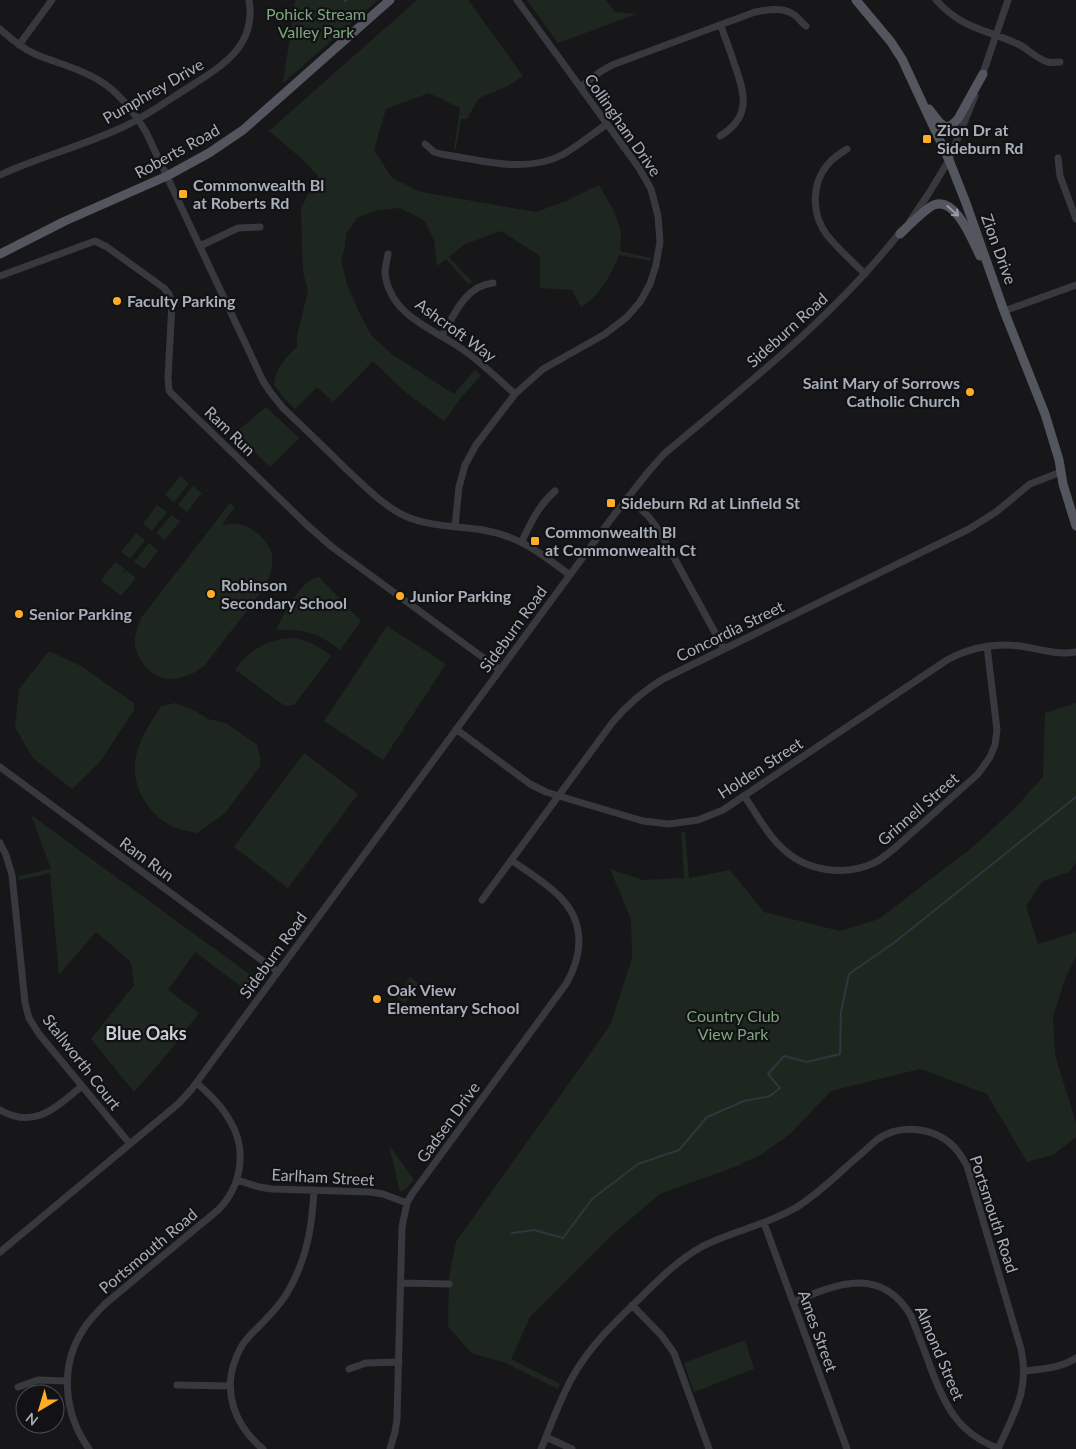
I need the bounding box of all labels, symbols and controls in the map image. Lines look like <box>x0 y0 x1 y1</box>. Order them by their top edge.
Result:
park label: Pohick Stream Valley Park <box>266 4 366 41</box>
street label: Pumphrey Drive <box>99 54 207 127</box>
street label: Collingham Drive <box>581 70 666 180</box>
street label: Roberts Road <box>131 119 222 182</box>
place label: Zion Dr at Sideburn Rd <box>937 120 1023 157</box>
marker: Zion Dr at Sideburn Rd <box>921 133 933 145</box>
place label: Commonwealth Bl at Roberts Rd <box>193 175 324 212</box>
marker: Commonwealth Bl at Roberts Rd <box>177 188 189 200</box>
one-way arrow <box>946 205 959 217</box>
street label: Zion Drive <box>978 211 1021 287</box>
street label: Sideburn Road <box>742 288 831 371</box>
place label: Faculty Parking <box>127 291 236 310</box>
street label: Ashcroft Way <box>412 294 501 366</box>
marker: Faculty Parking <box>111 295 123 307</box>
place label: Saint Mary of Sorrows Catholic Church <box>803 373 960 410</box>
marker: Saint Mary of Sorrows Catholic Church <box>964 386 976 398</box>
street label: Ram Run <box>201 402 259 459</box>
place label: Sideburn Rd at Linfield St <box>621 493 800 512</box>
marker: Sideburn Rd at Linfield St <box>605 497 617 509</box>
place label: Commonwealth Bl at Commonwealth Ct <box>545 522 696 559</box>
marker: Commonwealth Bl at Commonwealth Ct <box>529 535 541 547</box>
place label: Robinson Secondary School <box>221 575 347 612</box>
street label: Sideburn Road <box>475 582 550 676</box>
place label: Junior Parking <box>410 586 512 605</box>
marker: Robinson Secondary School <box>205 588 217 600</box>
marker: Junior Parking <box>394 590 406 602</box>
street label: Concordia Street <box>673 596 787 665</box>
place label: Senior Parking <box>29 604 132 623</box>
marker: Senior Parking <box>13 608 25 620</box>
street label: Holden Street <box>714 733 806 802</box>
street label: Grinnell Street <box>873 768 962 849</box>
street label: Ram Run <box>116 832 178 885</box>
street label: Sideburn Road <box>235 908 310 1002</box>
place label: Oak View Elementary School <box>387 980 519 1017</box>
marker: Oak View Elementary School <box>371 993 383 1005</box>
park label: Country Club View Park <box>686 1006 780 1043</box>
street label: Stallworth Court <box>39 1010 126 1113</box>
district label: Blue Oaks <box>105 1022 187 1044</box>
street label: Gadsen Drive <box>412 1078 483 1166</box>
street label: Portsmouth Road <box>967 1153 1022 1275</box>
street label: Earlham Street <box>271 1164 375 1189</box>
street label: Portsmouth Road <box>95 1204 201 1297</box>
street label: Ames Street <box>795 1287 842 1375</box>
street label: Almond Street <box>912 1303 969 1403</box>
north arrow <box>15 1384 65 1434</box>
text: N <box>22 1410 41 1430</box>

